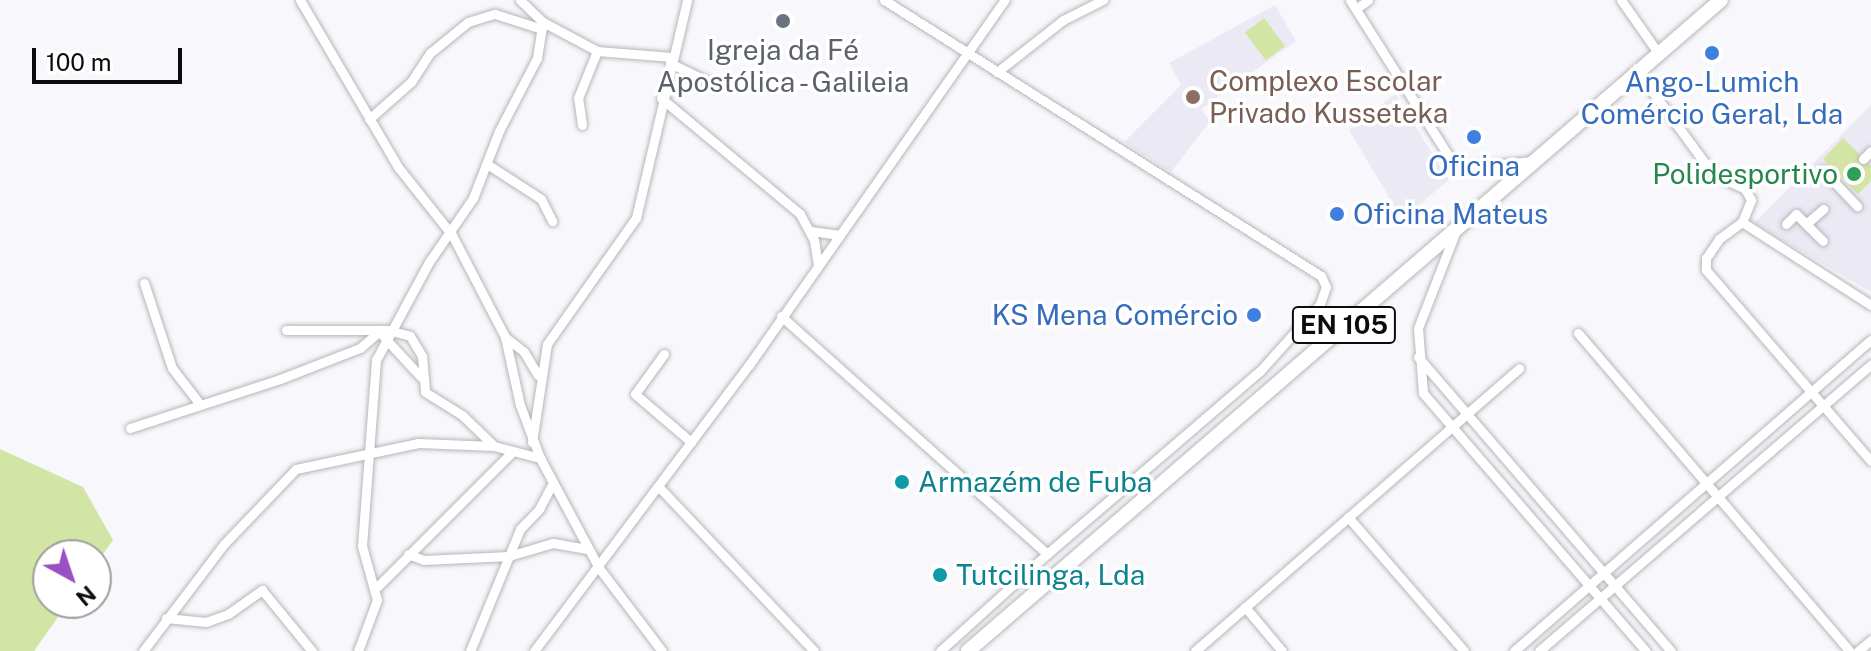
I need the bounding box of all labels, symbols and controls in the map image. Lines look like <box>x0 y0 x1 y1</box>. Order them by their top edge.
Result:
marker: Igreja da Fé Apostólica - Galileia <box>774 12 792 30</box>
scale bar <box>36 32 186 82</box>
place label: Igreja da Fé Apostólica - Galileia <box>653 33 913 99</box>
marker: Ango-Lumich Comércio Geral, Lda <box>1703 44 1721 62</box>
text: 100 m <box>46 48 112 76</box>
place label: Complexo Escolar Privado Kusseteka <box>1209 64 1449 130</box>
place label: Ango-Lumich Comércio Geral, Lda <box>1581 65 1843 131</box>
marker: Complexo Escolar Privado Kusseteka <box>1184 88 1202 106</box>
marker: Oficina <box>1465 128 1483 146</box>
place label: Oficina <box>1428 149 1520 183</box>
place label: Polidesportivo <box>1652 157 1838 191</box>
marker: Polidesportivo <box>1845 165 1863 183</box>
place label: Oficina Mateus <box>1353 197 1548 231</box>
marker: Oficina Mateus <box>1328 205 1346 223</box>
place label: KS Mena Comércio <box>992 298 1238 332</box>
road number: EN 105 <box>1290 303 1398 347</box>
marker: KS Mena Comércio <box>1245 306 1263 324</box>
place label: Armazém de Fuba <box>918 465 1153 499</box>
marker: Armazém de Fuba <box>893 473 911 491</box>
north arrow <box>32 539 112 619</box>
place label: Tutcilinga, Lda <box>956 558 1145 592</box>
marker: Tutcilinga, Lda <box>931 566 949 584</box>
text: N <box>71 580 101 611</box>

